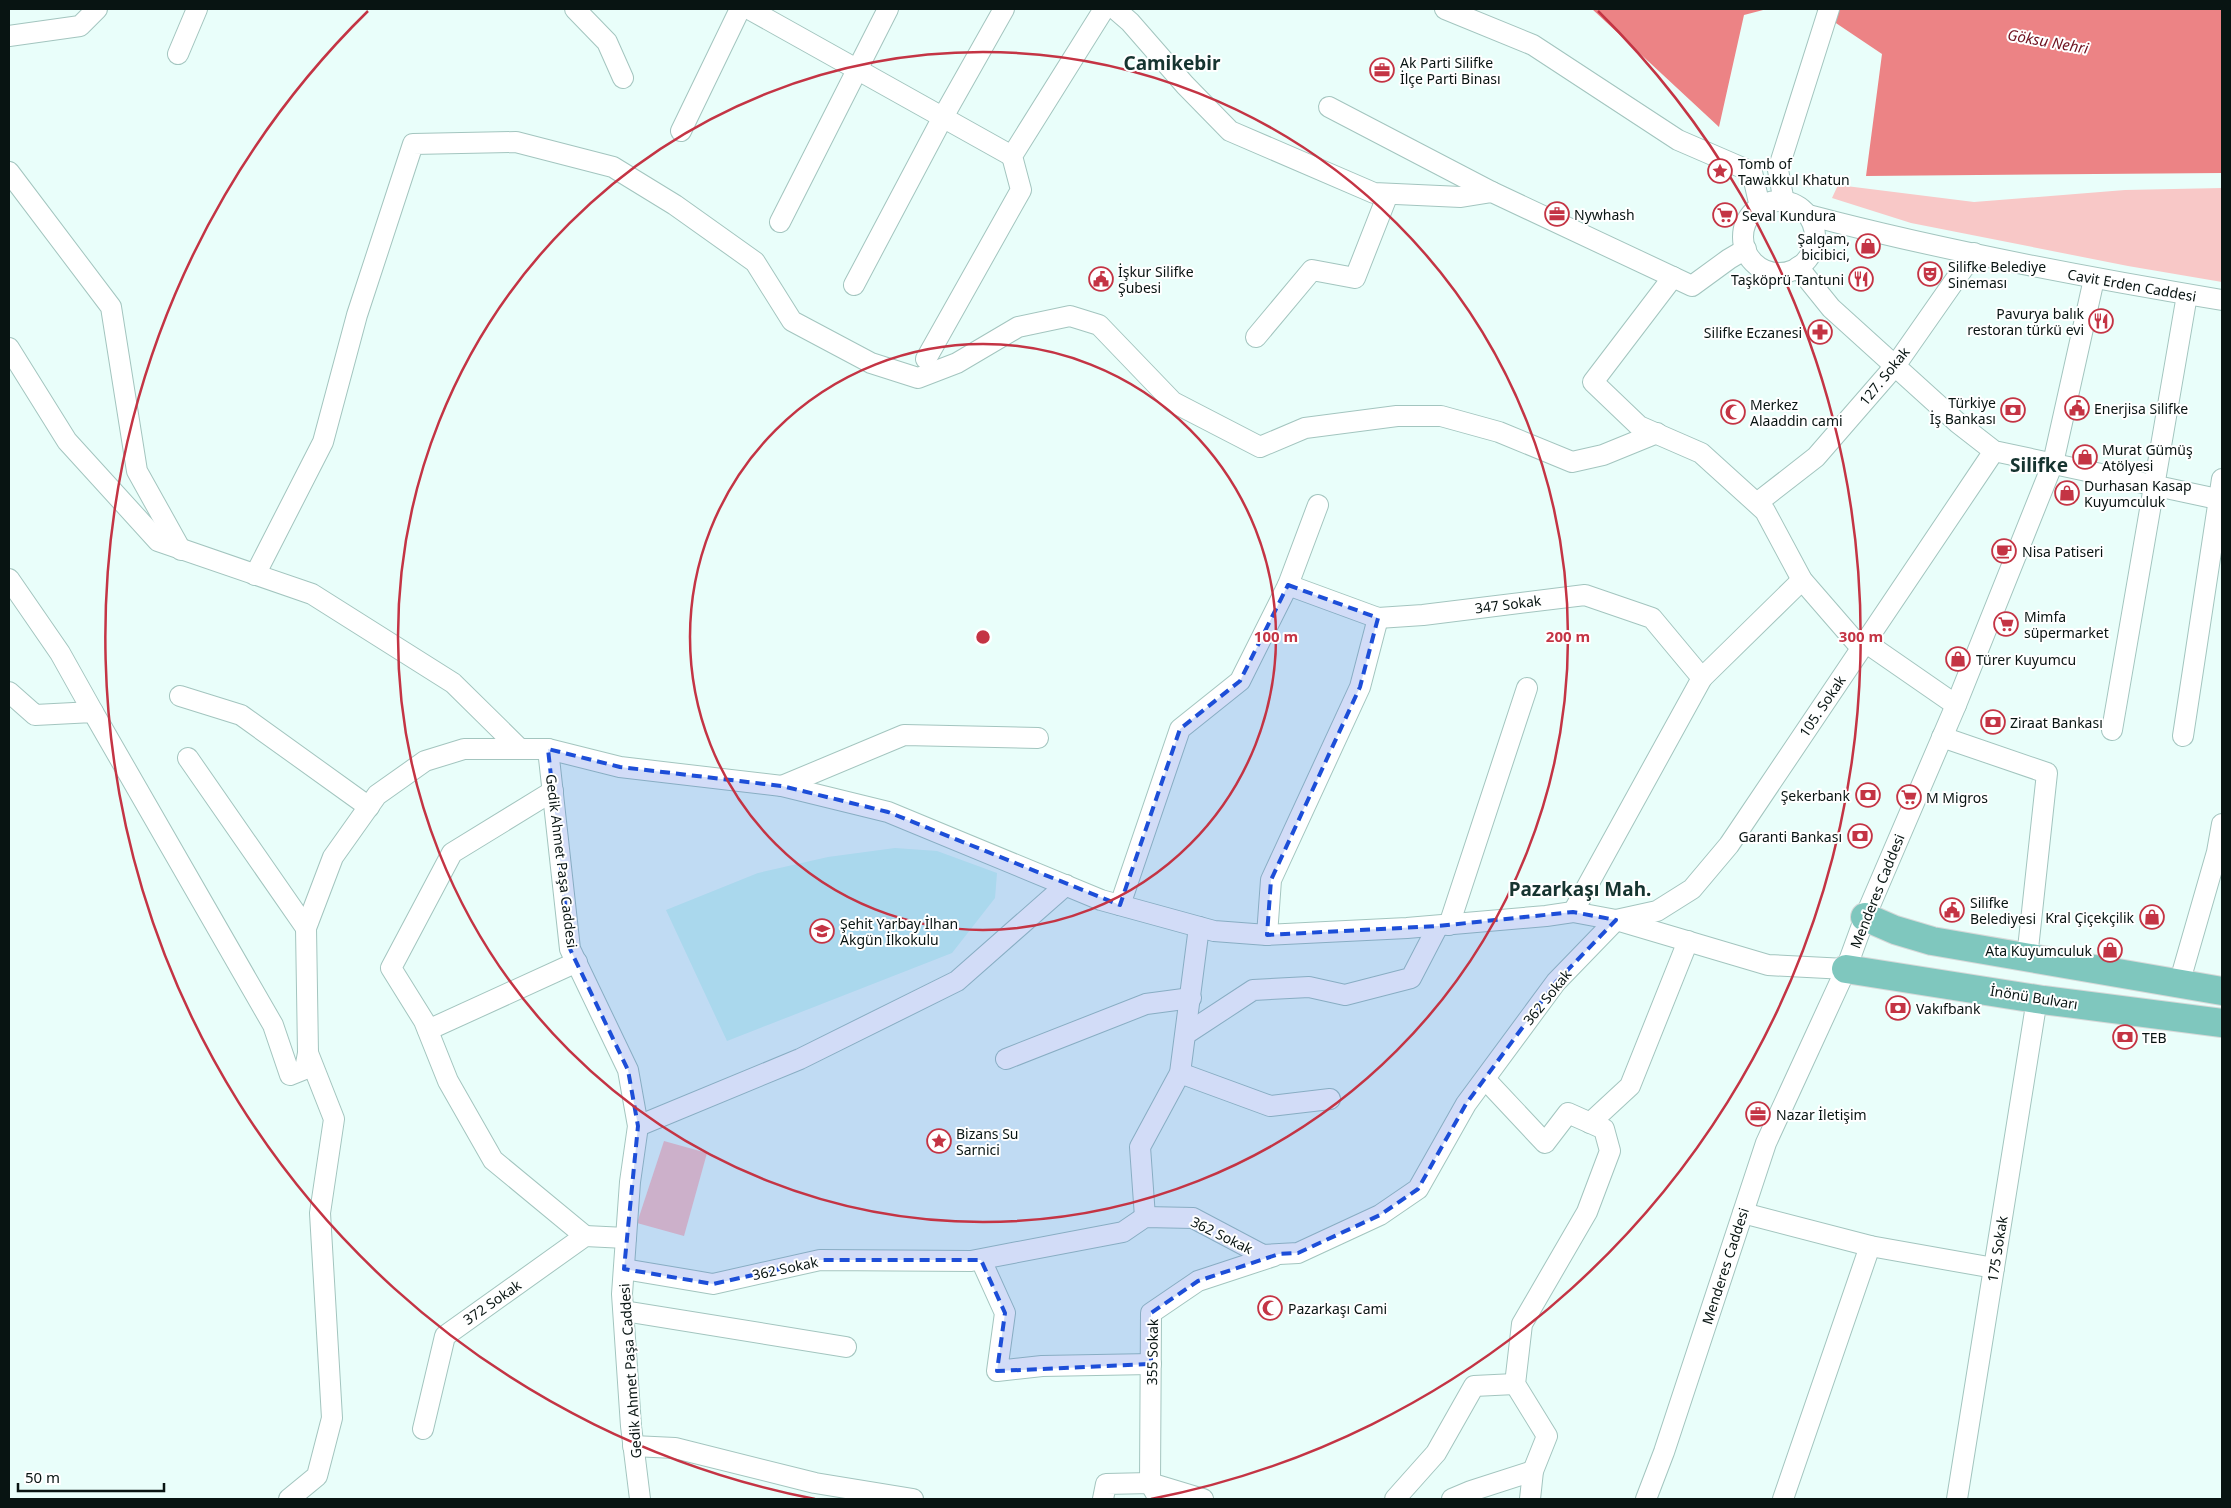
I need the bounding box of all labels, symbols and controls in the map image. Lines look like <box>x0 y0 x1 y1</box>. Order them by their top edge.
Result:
water label: Göksu Nehri <box>2006 24 2091 58</box>
district label: Camikebir <box>1123 50 1221 76</box>
place label: Ak Parti Silifke İlçe Parti Binası <box>1400 53 1501 88</box>
office icon: Ak Parti Silifke İlçe Parti Binası <box>1369 57 1395 83</box>
place label: Tomb of Tawakkul Khatun <box>1738 154 1850 189</box>
place icon: Tomb of Tawakkul Khatun <box>1707 158 1733 184</box>
office icon: Nywhash <box>1544 201 1570 227</box>
supermarket icon: Seval Kundura <box>1712 202 1738 228</box>
place label: Nywhash <box>1574 205 1635 224</box>
place label: Seval Kundura <box>1742 206 1836 225</box>
place label: Şalgam, bicibici, <box>1798 229 1850 264</box>
shop icon: Şalgam, bicibici, <box>1855 233 1881 259</box>
place label: Silifke Belediye Sineması <box>1948 257 2046 292</box>
theatre icon: Silifke Belediye Sineması <box>1917 261 1943 287</box>
place label: İşkur Silifke Şubesi <box>1118 262 1194 297</box>
street label: Cavit Erden Caddesi <box>2066 264 2198 306</box>
public building icon: İşkur Silifke Şubesi <box>1088 266 1114 292</box>
restaurant icon: Taşköprü Tantuni <box>1848 266 1874 292</box>
place label: Taşköprü Tantuni <box>1731 270 1844 289</box>
place label: Pavurya balık restoran türkü evi <box>1967 304 2085 339</box>
restaurant icon: Pavurya balık restoran türkü evi <box>2088 308 2114 334</box>
pharmacy icon: Silifke Eczanesi <box>1807 319 1833 345</box>
place label: Silifke Eczanesi <box>1704 323 1802 342</box>
street label: 127. Sokak <box>1854 342 1914 409</box>
place label: Türkiye İş Bankası <box>1930 393 1996 428</box>
place label: Merkez Alaaddin cami <box>1750 395 1843 430</box>
public building icon: Enerjisa Silifke <box>2064 395 2090 421</box>
bank icon: Türkiye İş Bankası <box>2000 397 2026 423</box>
mosque icon: Merkez Alaaddin cami <box>1720 399 1746 425</box>
place label: Enerjisa Silifke <box>2094 399 2188 418</box>
place label: Murat Gümüş Atölyesi <box>2102 440 2193 475</box>
shop icon: Murat Gümüş Atölyesi <box>2072 444 2098 470</box>
district label: Silifke <box>2010 452 2068 478</box>
place label: Durhasan Kasap Kuyumculuk <box>2084 476 2192 511</box>
shop icon: Durhasan Kasap Kuyumculuk <box>2054 480 2080 506</box>
cafe icon: Nisa Patiseri <box>1991 538 2017 564</box>
place label: Nisa Patiseri <box>2022 542 2103 561</box>
street label: 347 Sokak <box>1474 590 1543 617</box>
place label: Mimfa süpermarket <box>2024 607 2109 642</box>
supermarket icon: Mimfa süpermarket <box>1993 611 2019 637</box>
text: 100 m <box>1254 626 1298 646</box>
text: 200 m <box>1546 626 1590 646</box>
text: 300 m <box>1839 626 1883 646</box>
centre of rings <box>974 628 992 646</box>
shop icon: Türer Kuyumcu <box>1945 646 1971 672</box>
place label: Türer Kuyumcu <box>1976 650 2076 669</box>
street label: 105. Sokak <box>1794 671 1850 740</box>
bank icon: Ziraat Bankası <box>1980 709 2006 735</box>
place label: Ziraat Bankası <box>2010 713 2103 732</box>
street label: Gedik Ahmet Paşa Caddesi <box>542 773 582 949</box>
bank icon: Şekerbank <box>1855 782 1881 808</box>
supermarket icon: M Migros <box>1896 784 1922 810</box>
place label: Şekerbank <box>1781 786 1851 805</box>
place label: M Migros <box>1926 788 1988 807</box>
bank icon: Garanti Bankası <box>1847 823 1873 849</box>
place label: Garanti Bankası <box>1738 827 1842 846</box>
street label: Menderes Caddesi <box>1845 831 1909 951</box>
district label: Pazarkaşı Mah. <box>1509 876 1651 902</box>
place label: Silifke Belediyesi <box>1970 893 2036 928</box>
public building icon: Silifke Belediyesi <box>1939 897 1965 923</box>
shop icon: Kral Çiçekçilik <box>2139 904 2165 930</box>
place label: Kral Çiçekçilik <box>2045 908 2135 927</box>
place label: Şehit Yarbay İlhan Akgün İlkokulu <box>840 914 958 949</box>
school or university icon: Şehit Yarbay İlhan Akgün İlkokulu <box>809 918 835 944</box>
shop icon: Ata Kuyumculuk <box>2097 937 2123 963</box>
place label: Ata Kuyumculuk <box>1985 941 2093 960</box>
street label: 362 Sokak <box>1519 965 1576 1029</box>
street label: İnönü Bulvarı <box>1989 981 2079 1013</box>
bank icon: Vakıfbank <box>1885 995 1911 1021</box>
place label: Vakıfbank <box>1916 999 1981 1018</box>
bank icon: TEB <box>2112 1024 2138 1050</box>
place label: TEB <box>2142 1028 2167 1047</box>
office icon: Nazar İletişim <box>1745 1101 1771 1127</box>
place label: Nazar İletişim <box>1776 1105 1867 1124</box>
place label: Bizans Su Sarnici <box>956 1124 1018 1159</box>
place icon: Bizans Su Sarnici <box>926 1128 952 1154</box>
street label: Menderes Caddesi <box>1697 1205 1753 1327</box>
street label: 362 Sokak <box>1188 1212 1257 1258</box>
street label: 175 Sokak <box>1982 1214 2012 1283</box>
street label: 362 Sokak <box>750 1252 820 1284</box>
street label: 372 Sokak <box>459 1275 525 1329</box>
street label: Gedik Ahmet Paşa Caddesi <box>614 1283 646 1459</box>
mosque icon: Pazarkaşı Cami <box>1257 1295 1283 1321</box>
place label: Pazarkaşı Cami <box>1288 1299 1387 1318</box>
street label: 355 Sokak <box>1142 1318 1162 1385</box>
scale bar <box>18 1460 164 1492</box>
text: 50 m <box>25 1467 60 1487</box>

